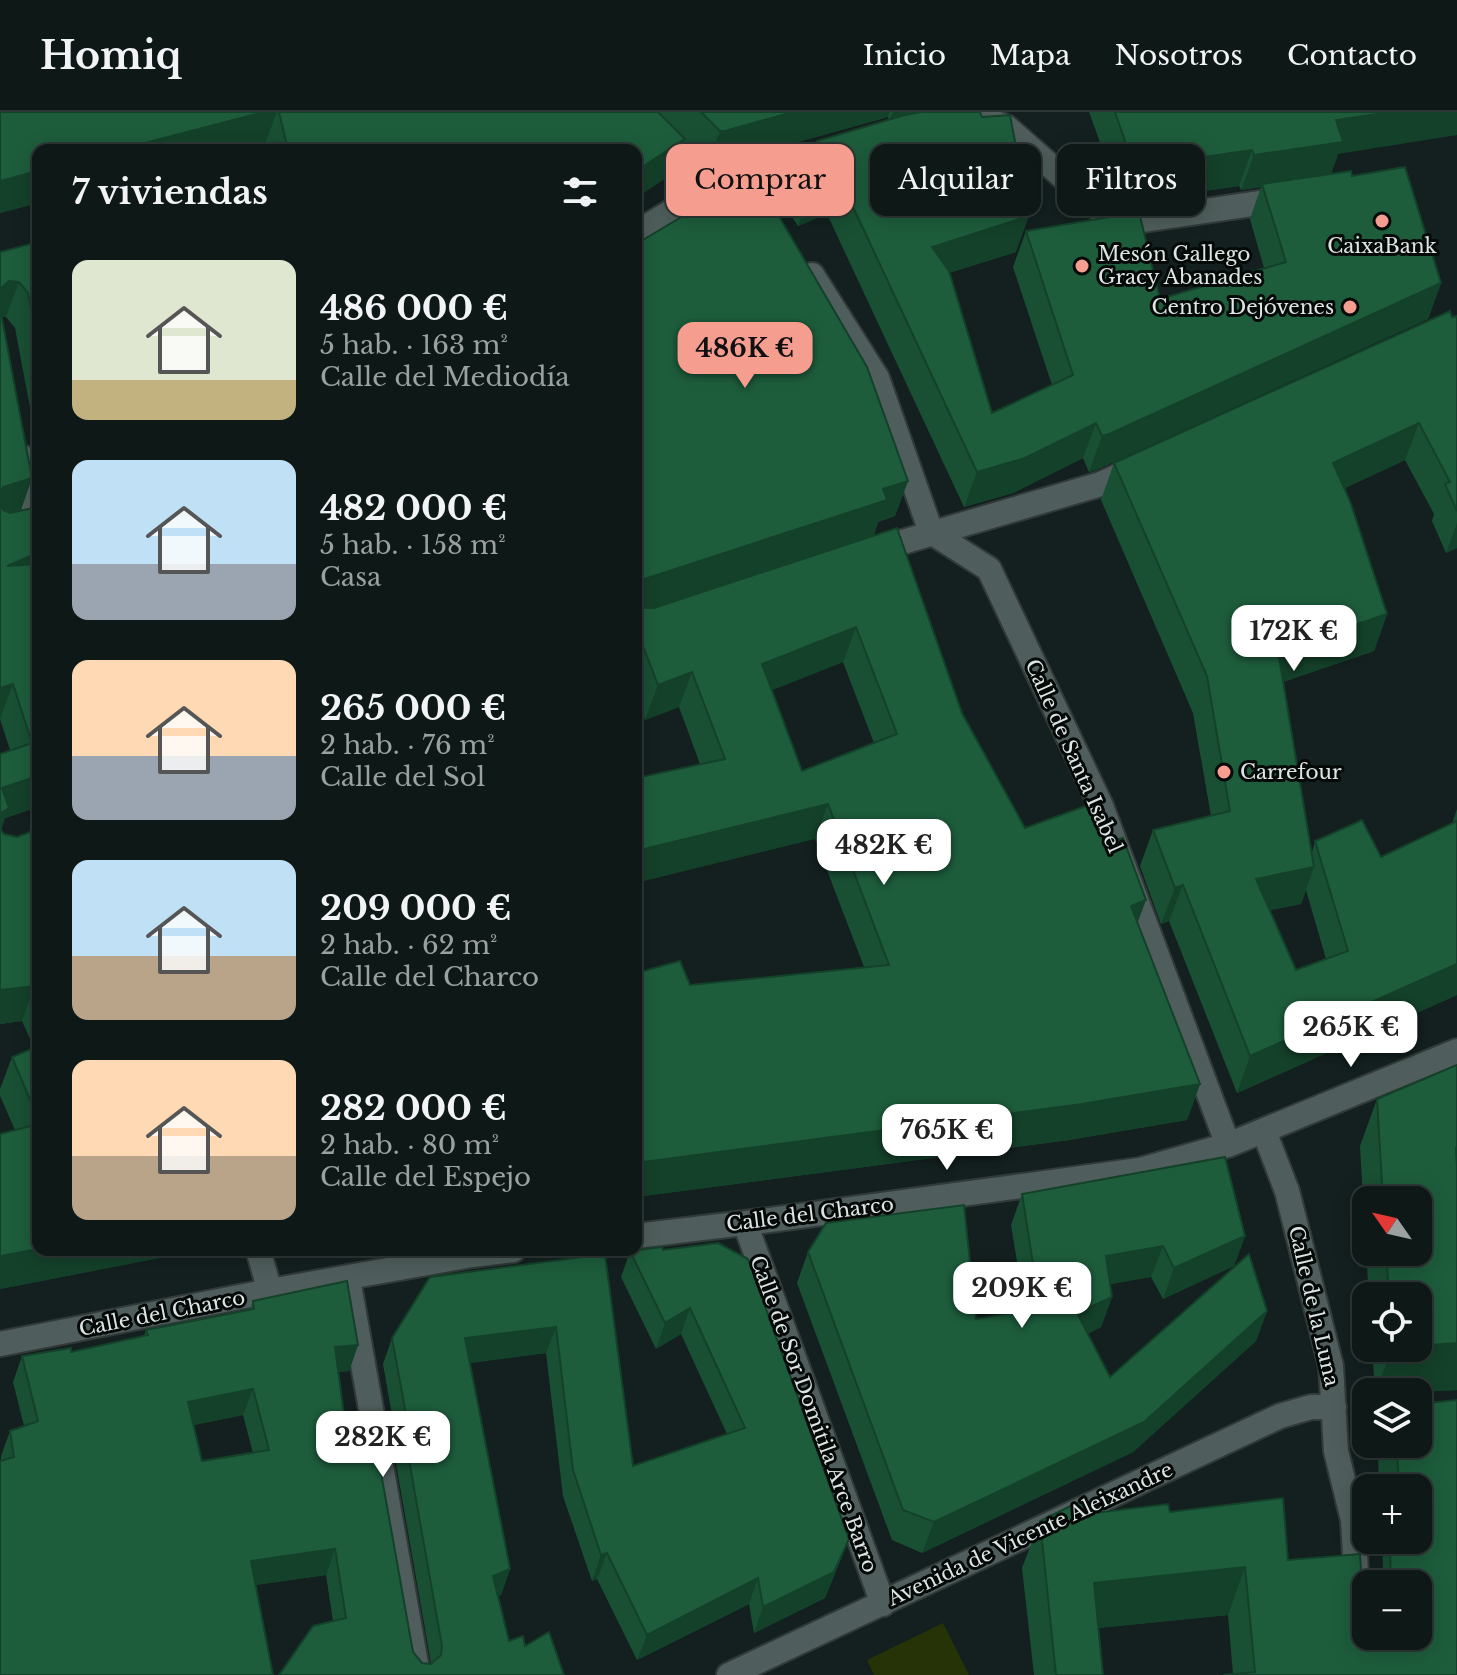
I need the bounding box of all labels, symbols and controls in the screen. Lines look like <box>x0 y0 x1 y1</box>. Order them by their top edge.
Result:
text: Homiq <box>40 32 181 79</box>
text: Inicio <box>863 38 946 73</box>
text: Mapa <box>990 38 1071 73</box>
text: Nosotros <box>1115 38 1243 73</box>
text: Contacto <box>1287 38 1417 73</box>
chip: Comprar <box>666 144 854 216</box>
chip: Alquilar <box>870 144 1041 216</box>
chip: Filtros <box>1057 144 1205 216</box>
icon: filters <box>558 170 602 214</box>
text: 7 viviendas <box>72 171 268 213</box>
marker: CaixaBank <box>1373 212 1391 230</box>
place label: CaixaBank <box>1327 234 1438 258</box>
place label: Mesón Gallego Gracy Abanades <box>1098 242 1262 289</box>
marker: Mesón Gallego Gracy Abanades <box>1073 257 1091 275</box>
text: 486 000 € <box>320 287 508 329</box>
icon: home <box>136 292 232 388</box>
place label: Centro Dejóvenes <box>1152 295 1334 319</box>
marker: Centro Dejóvenes <box>1341 298 1359 316</box>
pin: 486K € <box>680 322 810 390</box>
text: 5 hab. · 163 m² <box>320 329 508 361</box>
text: 486K € <box>696 332 794 364</box>
text: Calle del Mediodía <box>320 361 570 393</box>
text: 482 000 € <box>320 487 507 529</box>
icon: home <box>136 492 232 588</box>
text: 5 hab. · 158 m² <box>320 529 506 561</box>
text: Casa <box>320 561 381 593</box>
pin: 172K € <box>1229 605 1359 673</box>
text: 172K € <box>1249 615 1339 647</box>
street label: Calle de Santa Isabel <box>1020 655 1128 857</box>
text: 265 000 € <box>320 687 506 729</box>
icon: home <box>136 692 232 788</box>
text: 2 hab. · 76 m² <box>320 729 495 761</box>
place label: Carrefour <box>1240 760 1342 784</box>
text: Calle del Sol <box>320 761 485 793</box>
marker: Carrefour <box>1215 763 1233 781</box>
pin: 482K € <box>819 819 949 887</box>
text: 482K € <box>835 829 933 861</box>
text: 209 000 € <box>320 887 512 929</box>
icon: home <box>136 892 232 988</box>
text: 2 hab. · 62 m² <box>320 929 498 961</box>
text: Calle del Charco <box>320 961 539 993</box>
pin: 265K € <box>1286 1001 1416 1069</box>
text: 265K € <box>1302 1011 1400 1043</box>
text: 282 000 € <box>320 1087 507 1129</box>
icon: home <box>136 1092 232 1188</box>
pin: 765K € <box>882 1104 1012 1172</box>
text: 765K € <box>900 1114 994 1146</box>
text: 2 hab. · 80 m² <box>320 1129 499 1161</box>
text: Calle del Espejo <box>320 1161 531 1193</box>
north arrow <box>1352 1186 1432 1266</box>
map controls <box>1352 1186 1432 1650</box>
street label: Calle del Charco <box>725 1192 895 1236</box>
street label: Calle de la Luna <box>1284 1223 1344 1389</box>
street label: Calle de Sor Domitila Arce Barro <box>745 1252 883 1576</box>
pin: 209K € <box>957 1262 1087 1330</box>
text: 209K € <box>971 1272 1073 1304</box>
button: locate <box>1352 1282 1432 1362</box>
street label: Calle del Charco <box>77 1285 247 1341</box>
button: layers <box>1352 1378 1432 1458</box>
pin: 282K € <box>318 1411 448 1479</box>
text: 282K € <box>334 1421 432 1453</box>
street label: Avenida de Vicente Aleixandre <box>883 1457 1176 1611</box>
button: + <box>1352 1474 1432 1554</box>
button: − <box>1352 1570 1432 1650</box>

